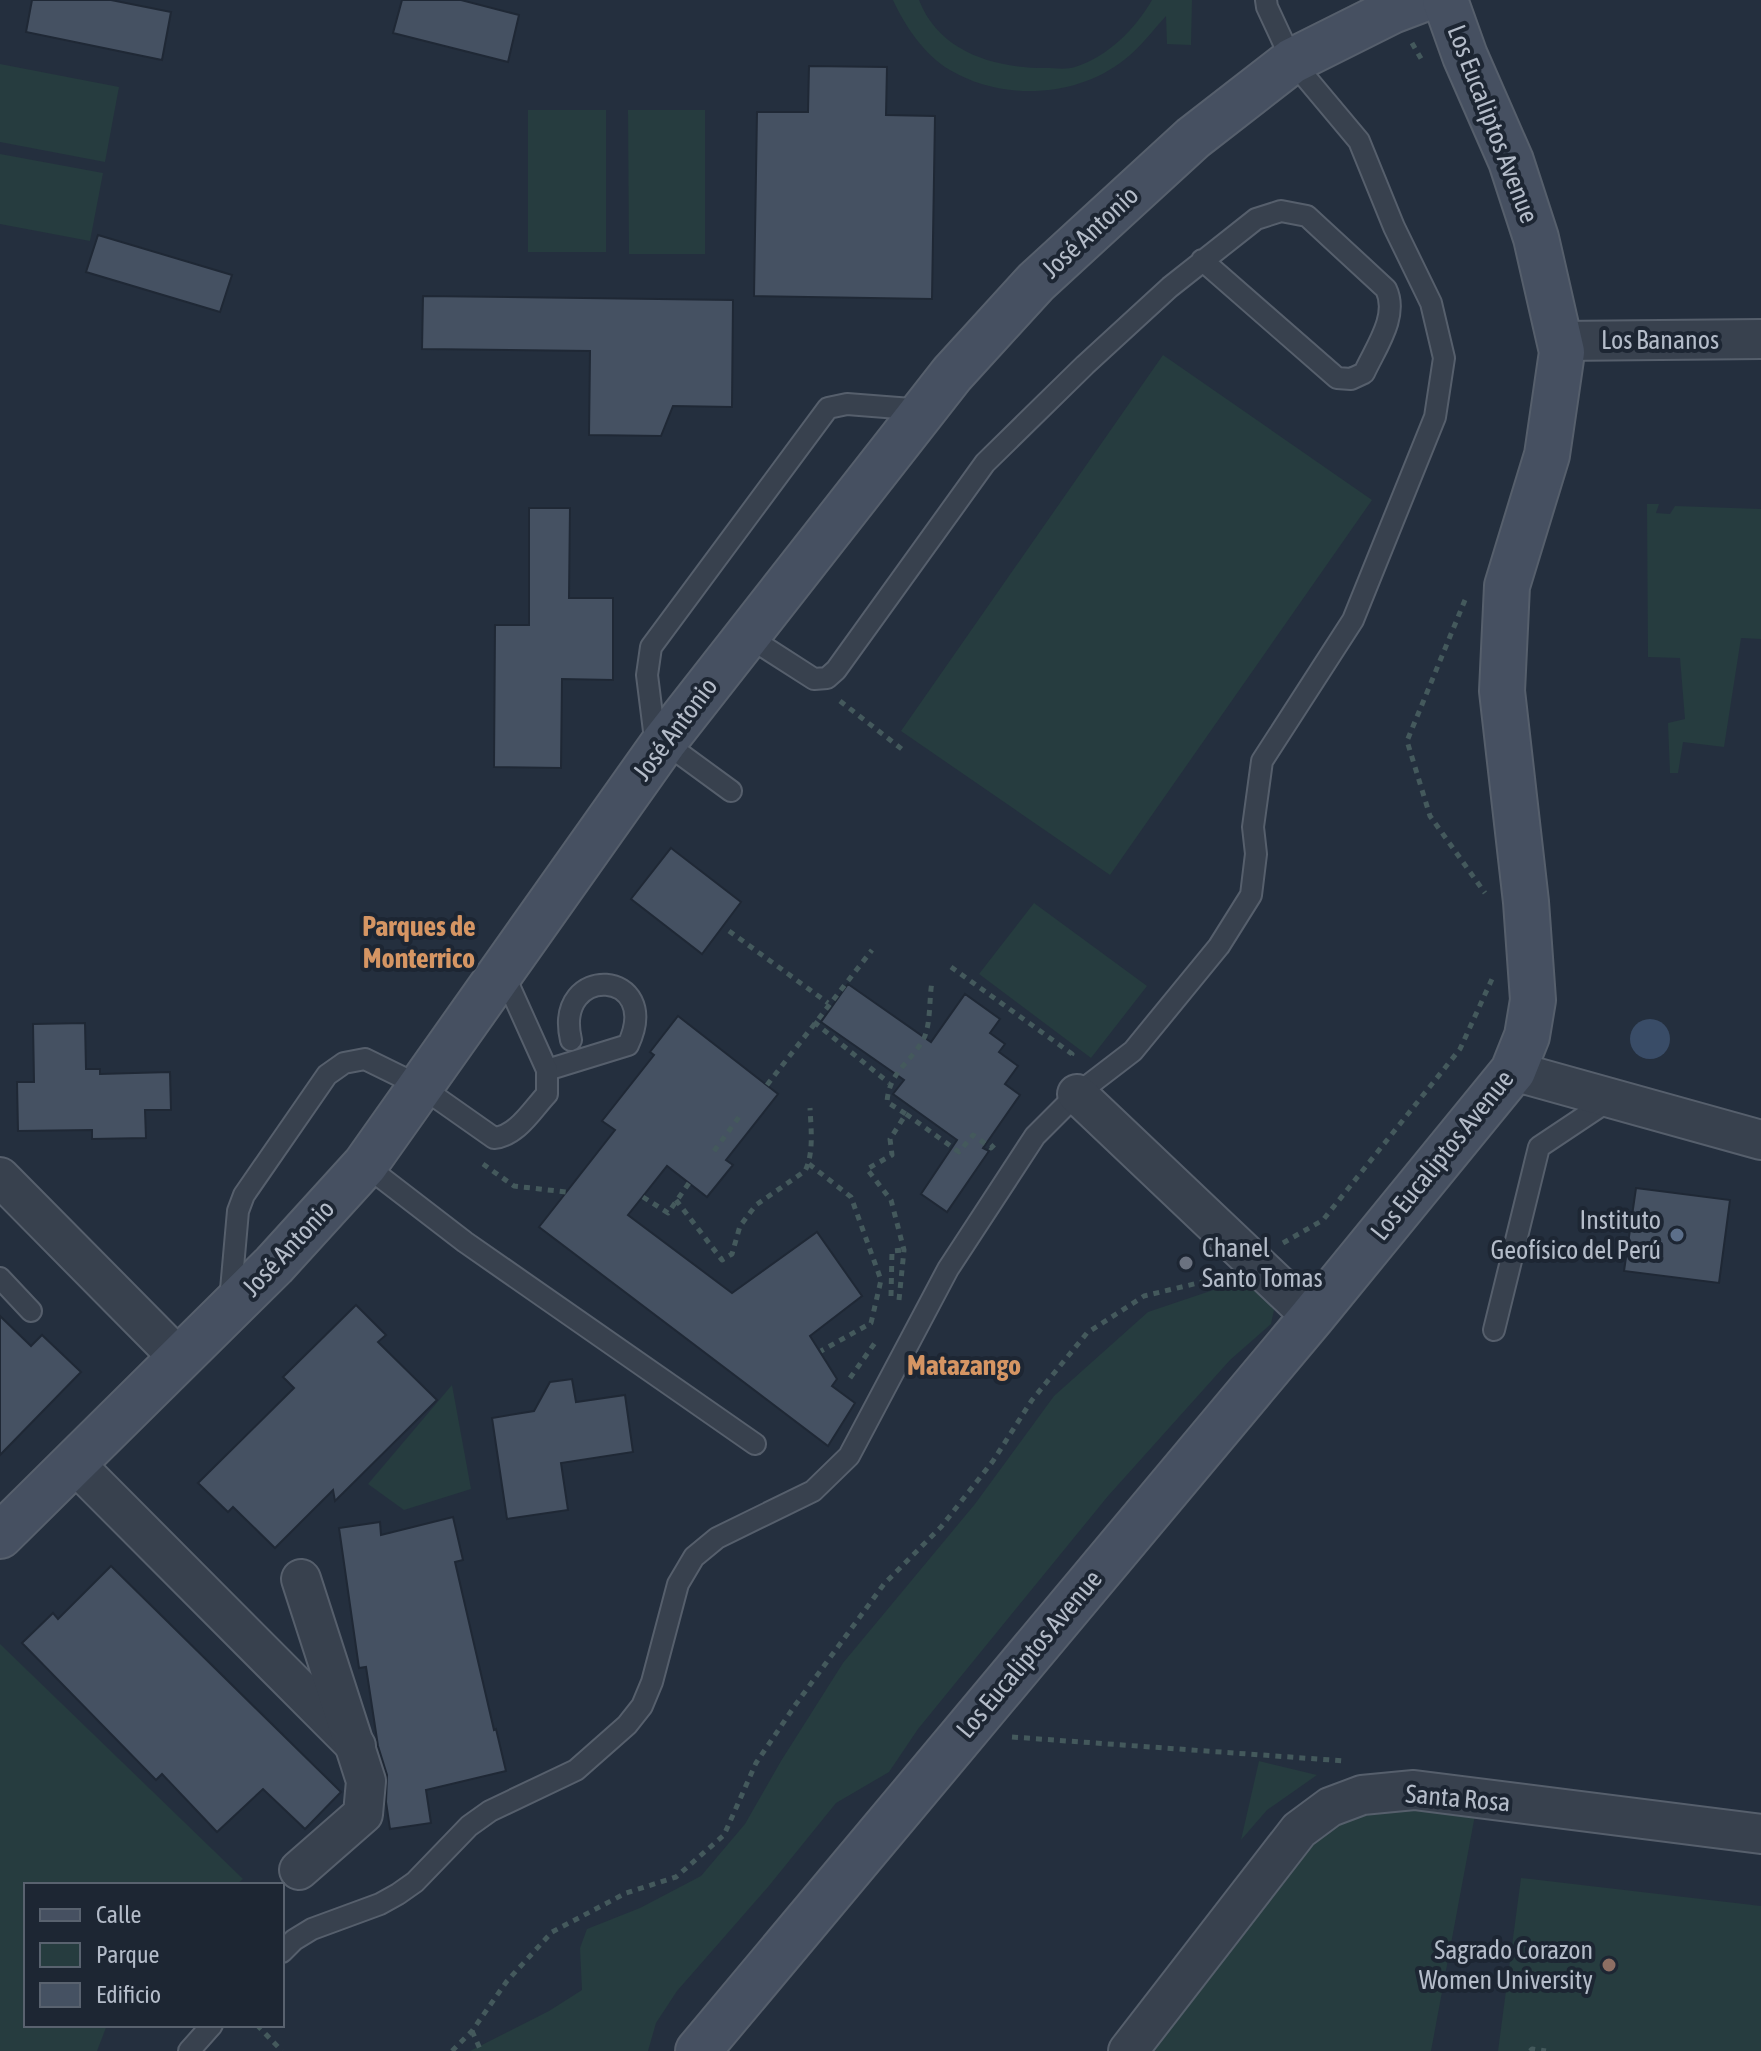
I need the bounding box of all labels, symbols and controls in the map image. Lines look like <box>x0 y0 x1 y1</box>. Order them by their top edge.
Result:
street label: Los Eucaliptos Avenue <box>1441 21 1545 227</box>
street label: José Antonio <box>1036 180 1144 284</box>
street label: Los Bananos <box>1601 325 1719 355</box>
street label: José Antonio <box>627 672 723 786</box>
district label: Parques de Monterrico <box>362 910 476 974</box>
street label: Los Eucaliptos Avenue <box>1364 1064 1520 1246</box>
street label: José Antonio <box>236 1194 340 1302</box>
place label: Instituto Geofísico del Perú <box>1491 1205 1661 1265</box>
marker: Instituto Geofísico del Perú <box>1668 1226 1686 1244</box>
place label: Chanel Santo Tomas <box>1202 1233 1323 1293</box>
marker: Chanel Santo Tomas <box>1177 1254 1195 1272</box>
district label: Matazango <box>907 1349 1021 1381</box>
street label: Los Eucaliptos Avenue <box>950 1564 1108 1744</box>
street label: Santa Rosa <box>1404 1778 1512 1818</box>
legend <box>24 1883 284 2027</box>
text: Calle <box>96 1901 141 1928</box>
place label: Sagrado Corazon Women University <box>1419 1935 1593 1995</box>
text: Parque <box>96 1941 159 1968</box>
marker: Sagrado Corazon Women University <box>1600 1956 1618 1974</box>
text: Edificio <box>96 1981 161 2008</box>

